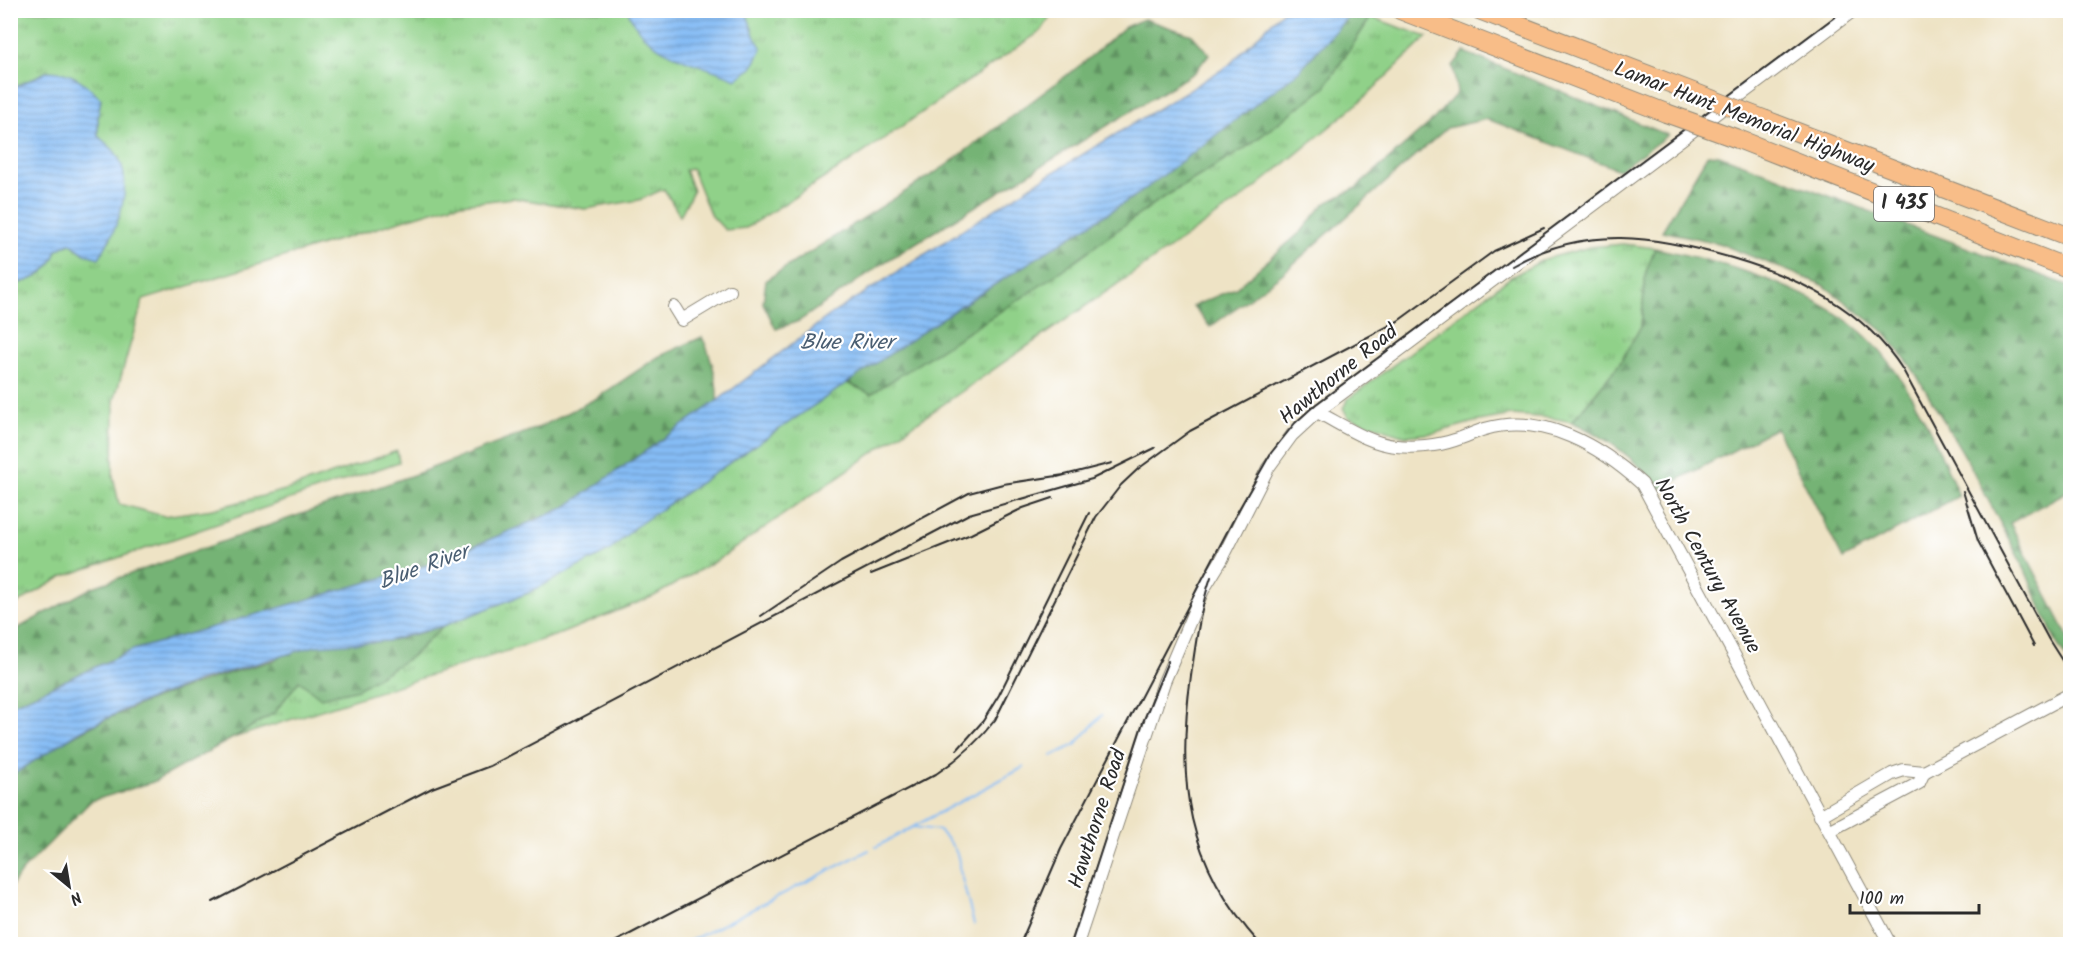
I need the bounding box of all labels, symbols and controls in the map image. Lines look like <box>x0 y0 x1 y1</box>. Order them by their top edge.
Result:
street label: Lamar Hunt Memorial Highway <box>1609 53 1879 183</box>
road number: I 435 <box>1874 187 1934 221</box>
street label: Hawthorne Road <box>1272 316 1406 433</box>
water label: Blue River <box>800 326 898 361</box>
street label: North Century Avenue <box>1645 472 1769 661</box>
water label: Blue River <box>374 534 478 600</box>
street label: Hawthorne Road <box>1060 744 1136 893</box>
north arrow <box>39 856 99 916</box>
scale bar <box>1850 877 1979 915</box>
text: N <box>65 884 86 911</box>
text: 100 m <box>1859 885 1904 914</box>

